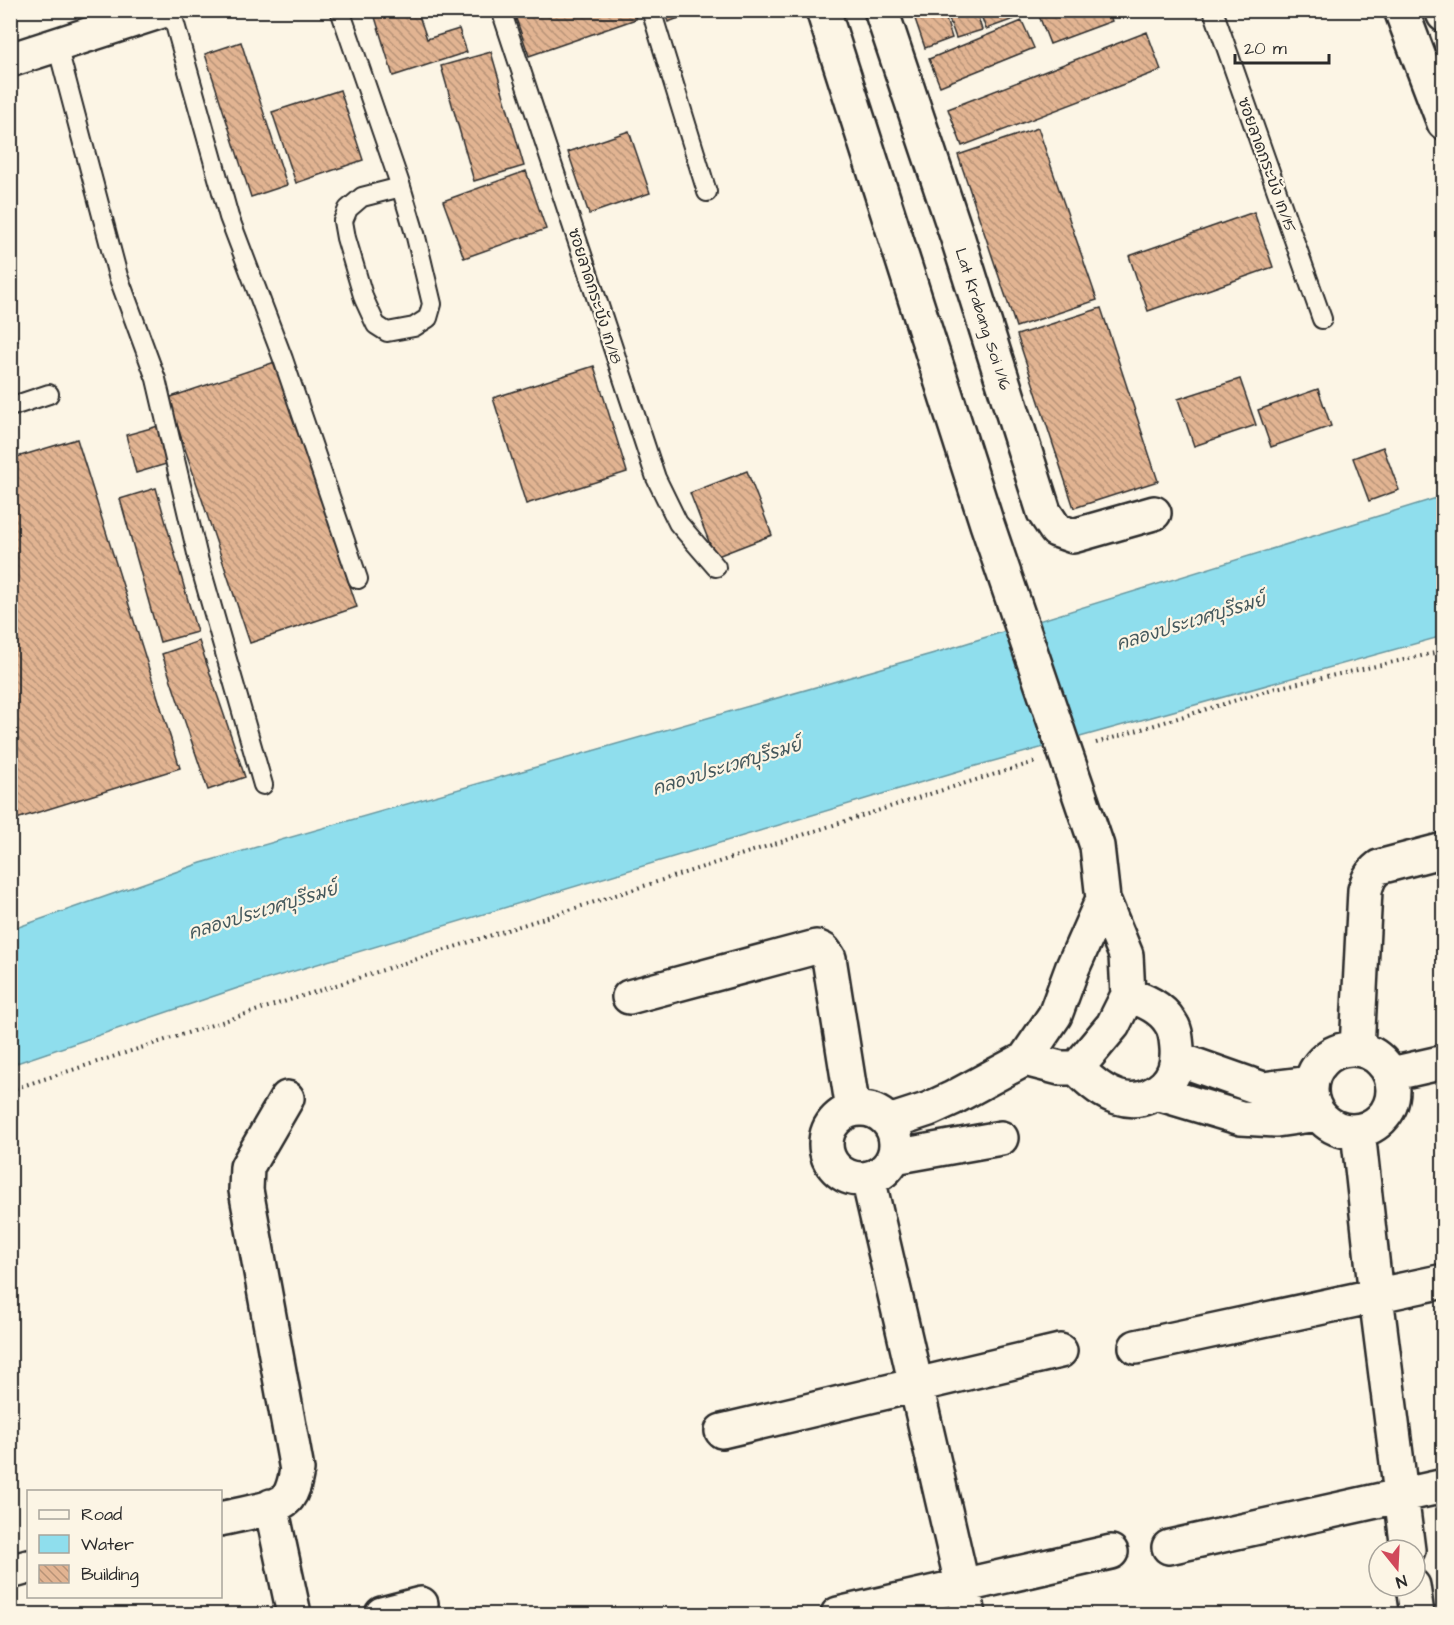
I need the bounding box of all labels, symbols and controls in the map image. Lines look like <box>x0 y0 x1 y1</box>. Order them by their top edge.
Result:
scale bar <box>1235 27 1330 65</box>
text: 20 m <box>1244 36 1287 61</box>
street label: ซอยลาดกระบัง 1ก/15 <box>1232 94 1302 236</box>
street label: ซอยลาดกระบัง 1ก/18 <box>563 225 627 367</box>
street label: Lat Krabang Soi 1/16 <box>949 245 1016 393</box>
water label: คลองประเวศบุรีรมย์ <box>1113 586 1273 657</box>
water label: คลองประเวศบุรีรมย์ <box>649 731 809 802</box>
water label: คลองประเวศบุรีรมย์ <box>185 875 345 946</box>
legend <box>27 1490 222 1598</box>
text: Road <box>81 1502 122 1527</box>
text: Water <box>81 1532 134 1557</box>
north arrow <box>1367 1538 1427 1598</box>
text: Building <box>81 1562 139 1588</box>
text: N <box>1393 1569 1409 1593</box>

